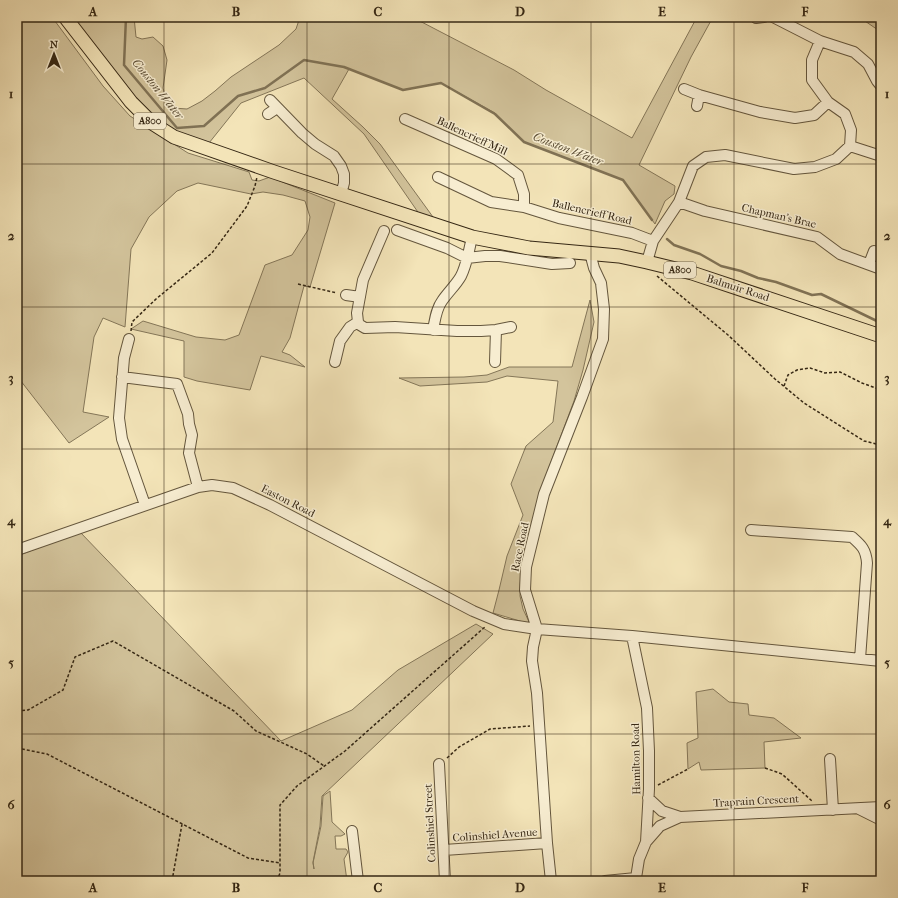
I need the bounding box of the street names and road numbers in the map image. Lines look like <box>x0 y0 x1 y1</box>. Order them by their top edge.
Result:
road number: A800 <box>134 113 166 129</box>
street label: Ballencrieff Mill <box>435 114 509 158</box>
street label: Ballencrieff Road <box>551 196 634 228</box>
street label: Chapman's Brae <box>740 201 818 231</box>
road number: A800 <box>664 262 696 278</box>
street label: Balmuir Road <box>705 272 772 305</box>
street label: Easton Road <box>259 482 318 521</box>
street label: Race Road <box>508 520 532 573</box>
street label: Hamilton Road <box>629 722 643 795</box>
street label: Colinshiel Street <box>421 783 439 863</box>
street label: Traprain Crescent <box>713 792 799 810</box>
street label: Colinshiel Avenue <box>452 826 539 844</box>

